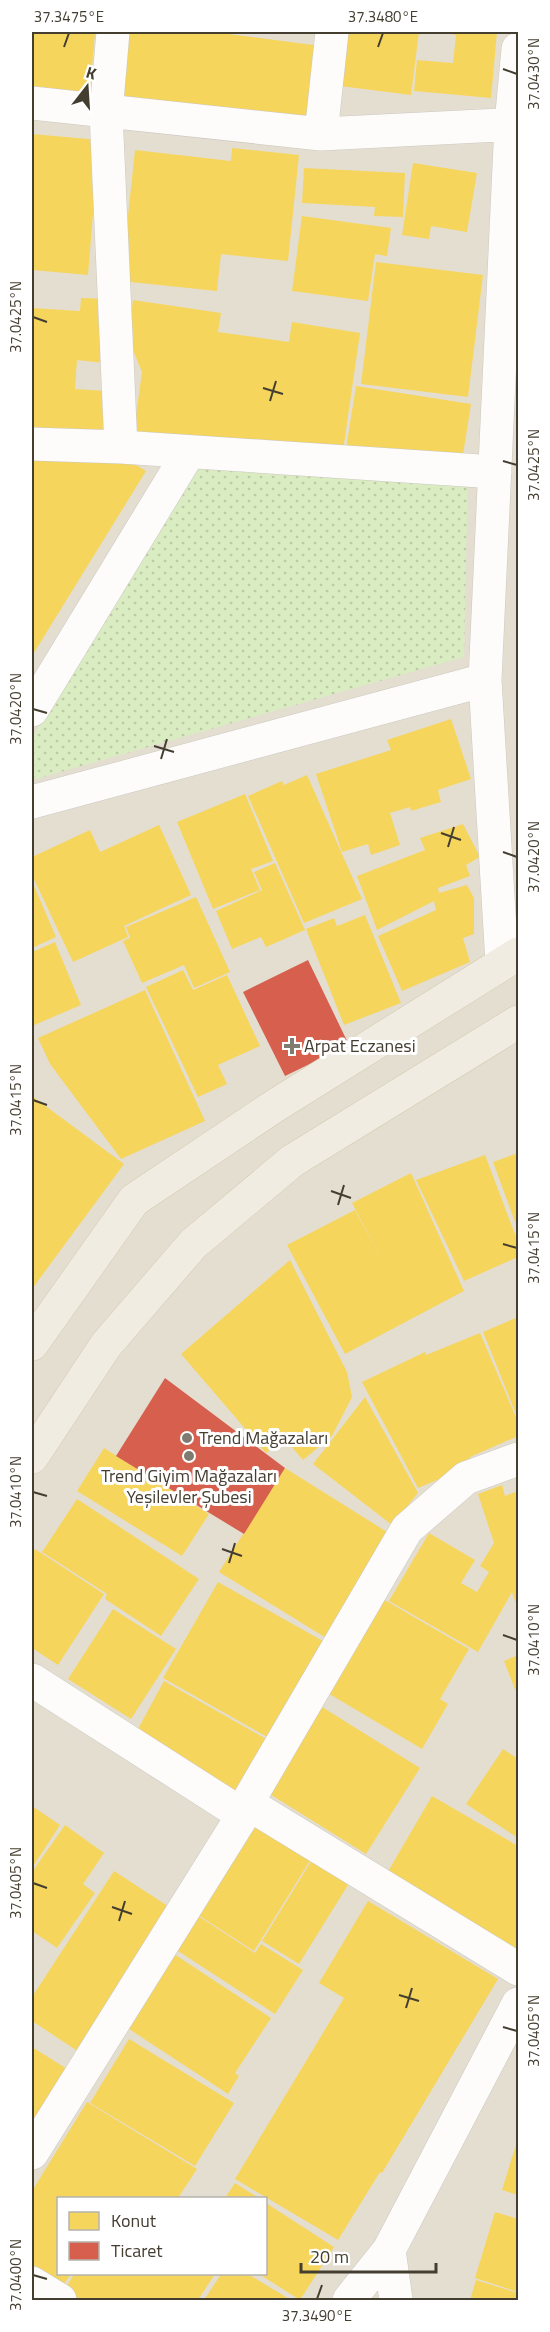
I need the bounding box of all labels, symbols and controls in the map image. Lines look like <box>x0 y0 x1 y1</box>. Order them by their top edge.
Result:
text: 37.3475°E <box>34 5 104 28</box>
text: 37.3480°E <box>348 5 418 28</box>
text: 37.0430°N <box>522 38 545 110</box>
north arrow <box>57 57 117 117</box>
text: K <box>83 60 100 86</box>
text: 37.0425°N <box>4 281 27 353</box>
text: 37.0425°N <box>522 429 545 501</box>
text: 37.0420°N <box>4 673 27 745</box>
text: 37.0420°N <box>522 821 545 893</box>
place label: Arpat Eczanesi <box>304 1032 416 1059</box>
marker: Arpat Eczanesi <box>285 1039 299 1053</box>
text: 37.0415°N <box>4 1064 27 1136</box>
text: 37.0415°N <box>522 1212 545 1284</box>
place label: Trend Mağazaları <box>199 1424 328 1451</box>
marker: Trend Mağazaları <box>180 1431 194 1445</box>
marker: Trend Giyim Mağazaları Yeşilevler Şubesi <box>182 1449 196 1463</box>
text: 37.0410°N <box>4 1456 27 1528</box>
place label: Trend Giyim Mağazaları Yeşilevler Şubesi <box>101 1462 277 1510</box>
text: 37.0410°N <box>522 1604 545 1676</box>
text: 37.0405°N <box>4 1847 27 1919</box>
text: 37.0405°N <box>522 1995 545 2067</box>
legend <box>57 2197 267 2275</box>
text: Konut <box>111 2207 157 2234</box>
scale bar <box>301 2236 436 2274</box>
text: Ticaret <box>111 2237 163 2264</box>
text: 37.0400°N <box>4 2239 27 2311</box>
text: 20 m <box>310 2243 349 2270</box>
text: 37.3490°E <box>282 2304 352 2327</box>

